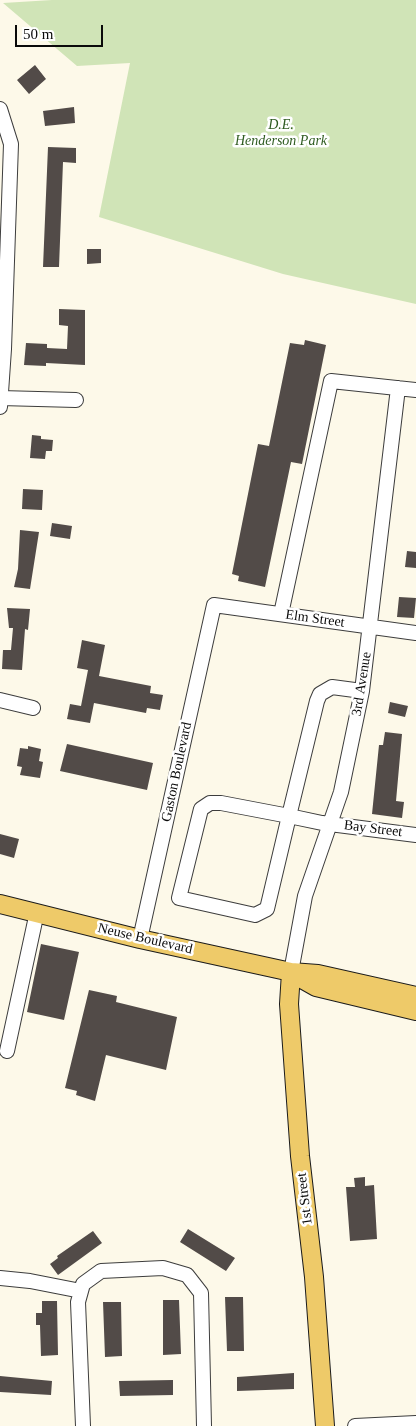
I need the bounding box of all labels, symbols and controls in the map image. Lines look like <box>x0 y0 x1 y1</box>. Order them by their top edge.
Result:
scale bar <box>18 15 105 47</box>
text: 50 m <box>23 26 53 42</box>
park label: D.E. Henderson Park <box>235 117 327 150</box>
street label: Elm Street <box>284 607 346 631</box>
street label: 3rd Avenue <box>349 651 375 717</box>
street label: Gaston Boulevard <box>158 721 196 823</box>
street label: Bay Street <box>343 817 403 841</box>
street label: Neuse Boulevard <box>96 920 194 958</box>
street label: 1st Street <box>293 1172 317 1226</box>

